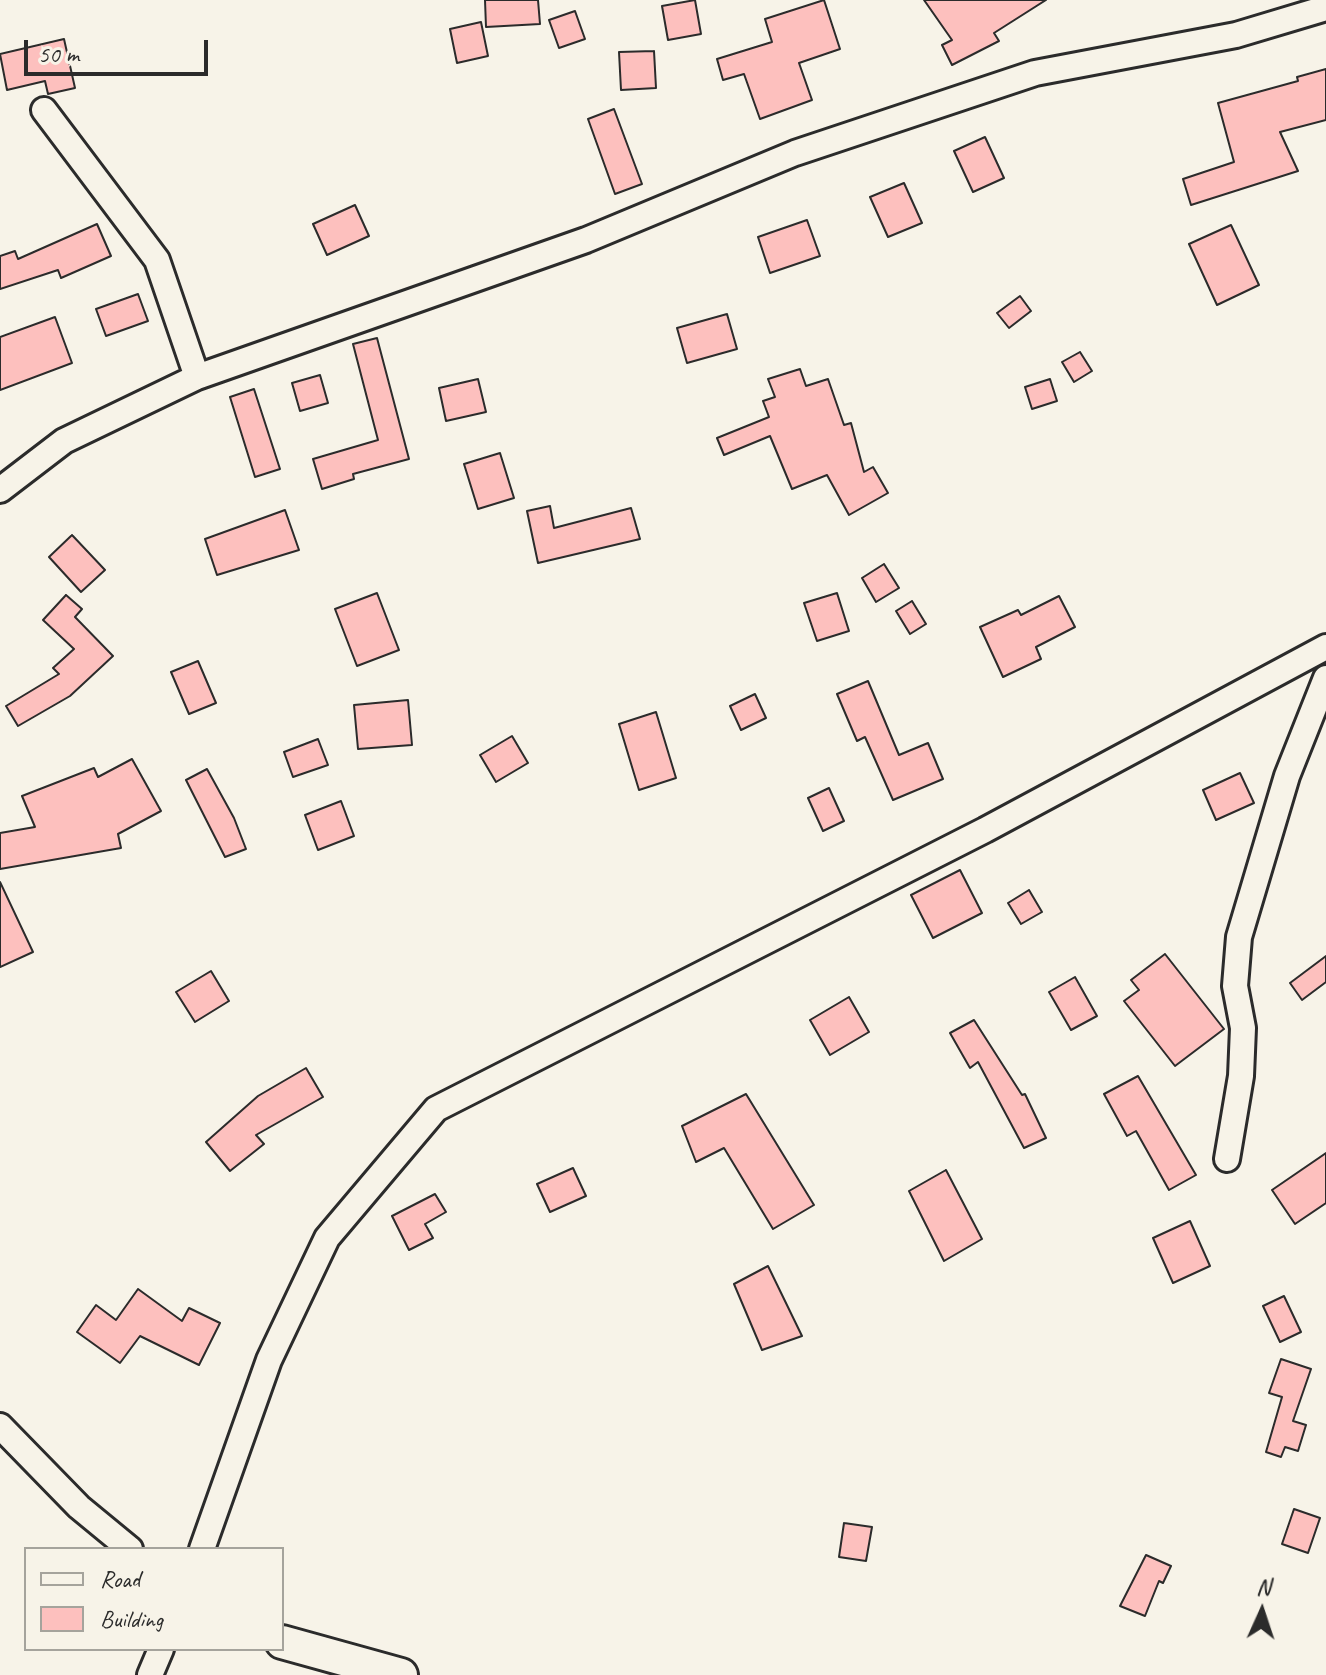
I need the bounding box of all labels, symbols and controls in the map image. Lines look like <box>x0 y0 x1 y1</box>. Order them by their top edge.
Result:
scale bar <box>28 24 212 74</box>
text: 50 m <box>38 39 79 69</box>
legend <box>24 1547 284 1651</box>
text: Road <box>100 1564 140 1594</box>
north arrow <box>1222 1571 1302 1651</box>
text: N <box>1256 1573 1271 1601</box>
text: Building <box>100 1604 163 1634</box>

